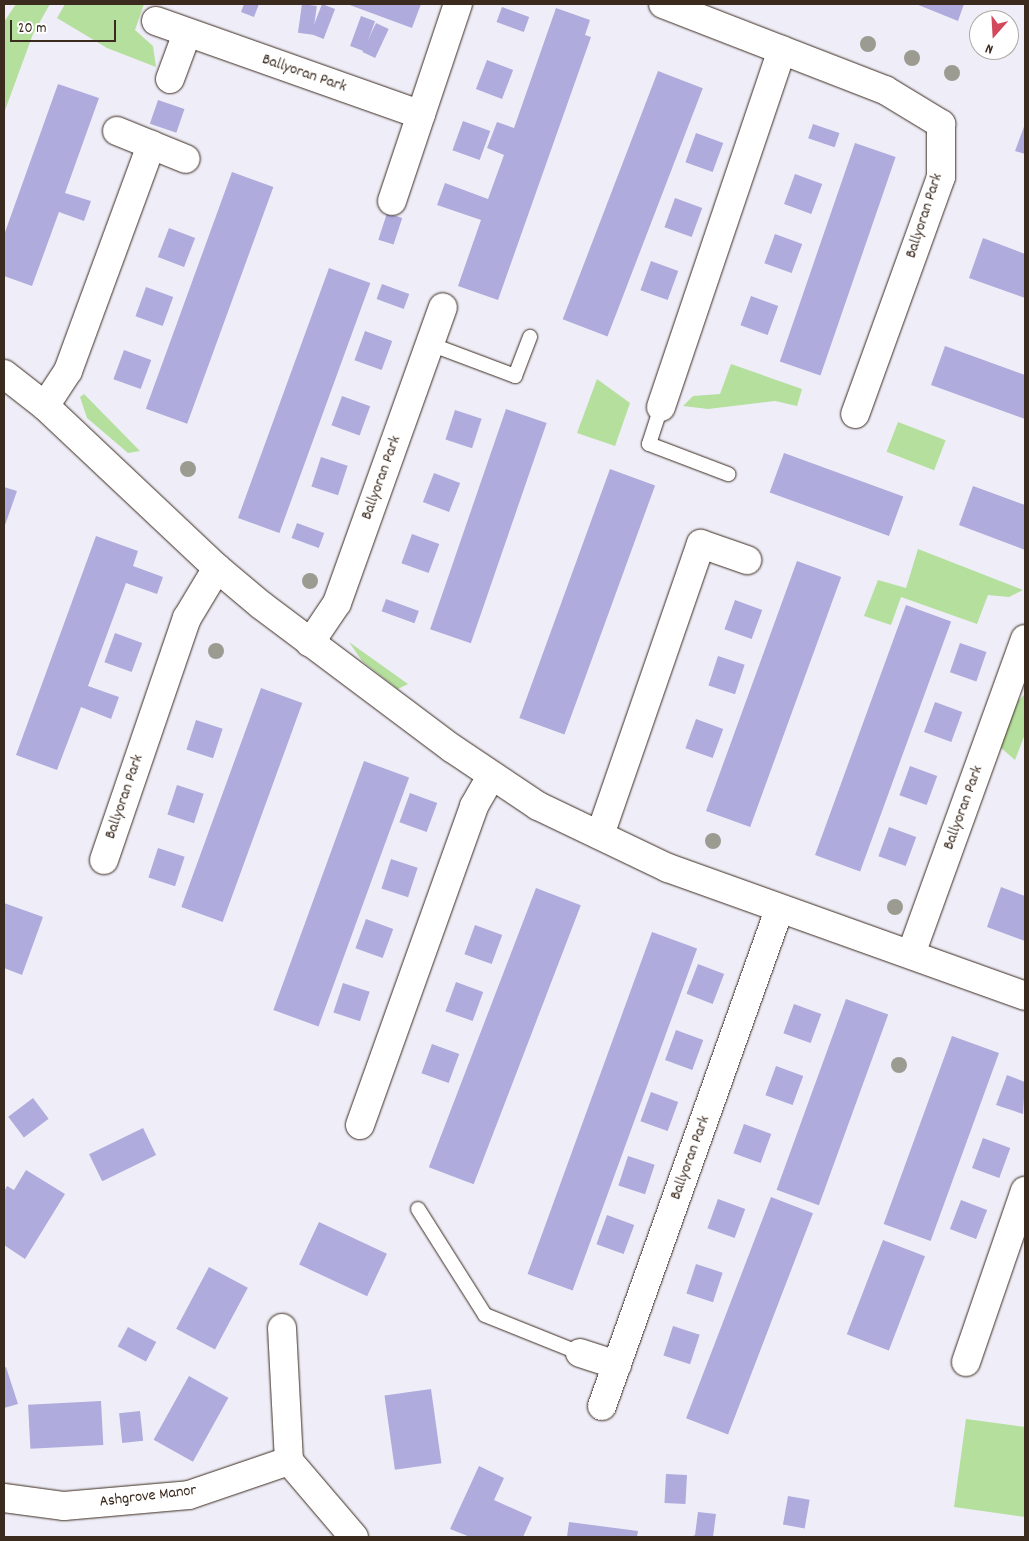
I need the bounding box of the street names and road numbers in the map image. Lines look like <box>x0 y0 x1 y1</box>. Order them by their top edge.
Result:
street label: Ballyoran Park <box>259 51 349 97</box>
street label: Ballyoran Park <box>902 171 948 261</box>
street label: Ballyoran Park <box>358 433 406 523</box>
street label: Ballyoran Park <box>102 752 148 842</box>
street label: Ballyoran Park <box>940 763 988 853</box>
street label: Ballyoran Park <box>667 1113 715 1203</box>
street label: Ashgrove Manor <box>98 1482 198 1512</box>

